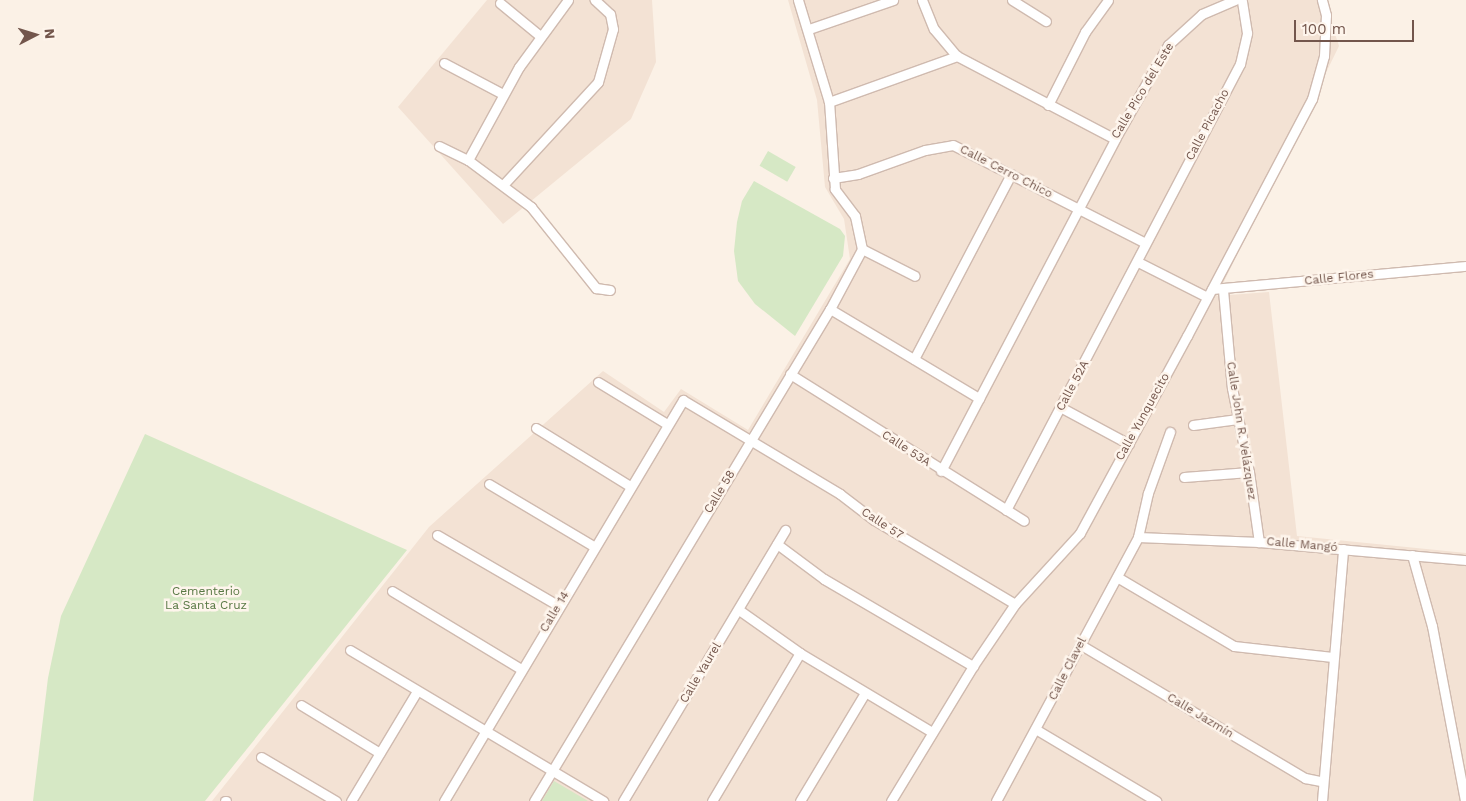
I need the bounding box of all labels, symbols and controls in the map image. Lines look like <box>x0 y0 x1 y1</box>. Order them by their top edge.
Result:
north arrow <box>10 10 60 60</box>
scale bar <box>1296 10 1416 42</box>
text: 100 m <box>1302 20 1346 38</box>
text: N <box>42 28 58 40</box>
street label: Calle Pico del Este <box>1108 40 1178 142</box>
street label: Calle Picacho <box>1183 87 1233 163</box>
street label: Calle Cerro Chico <box>957 142 1055 202</box>
street label: Calle Flores <box>1304 267 1374 289</box>
street label: Calle 52A <box>1054 358 1092 414</box>
street label: Calle John R. Velázquez <box>1223 360 1259 502</box>
street label: Calle Yunquecito <box>1113 370 1173 464</box>
street label: Calle 53A <box>879 428 933 470</box>
street label: Calle 58 <box>702 468 738 516</box>
street label: Calle 57 <box>858 505 906 543</box>
street label: Calle Mangó <box>1266 535 1338 555</box>
park label: Cementerio La Santa Cruz <box>165 585 247 613</box>
street label: Calle 14 <box>537 589 573 635</box>
street label: Calle Clavel <box>1046 635 1090 703</box>
street label: Calle Yaurel <box>677 640 725 706</box>
street label: Calle Jazmín <box>1164 690 1236 742</box>

